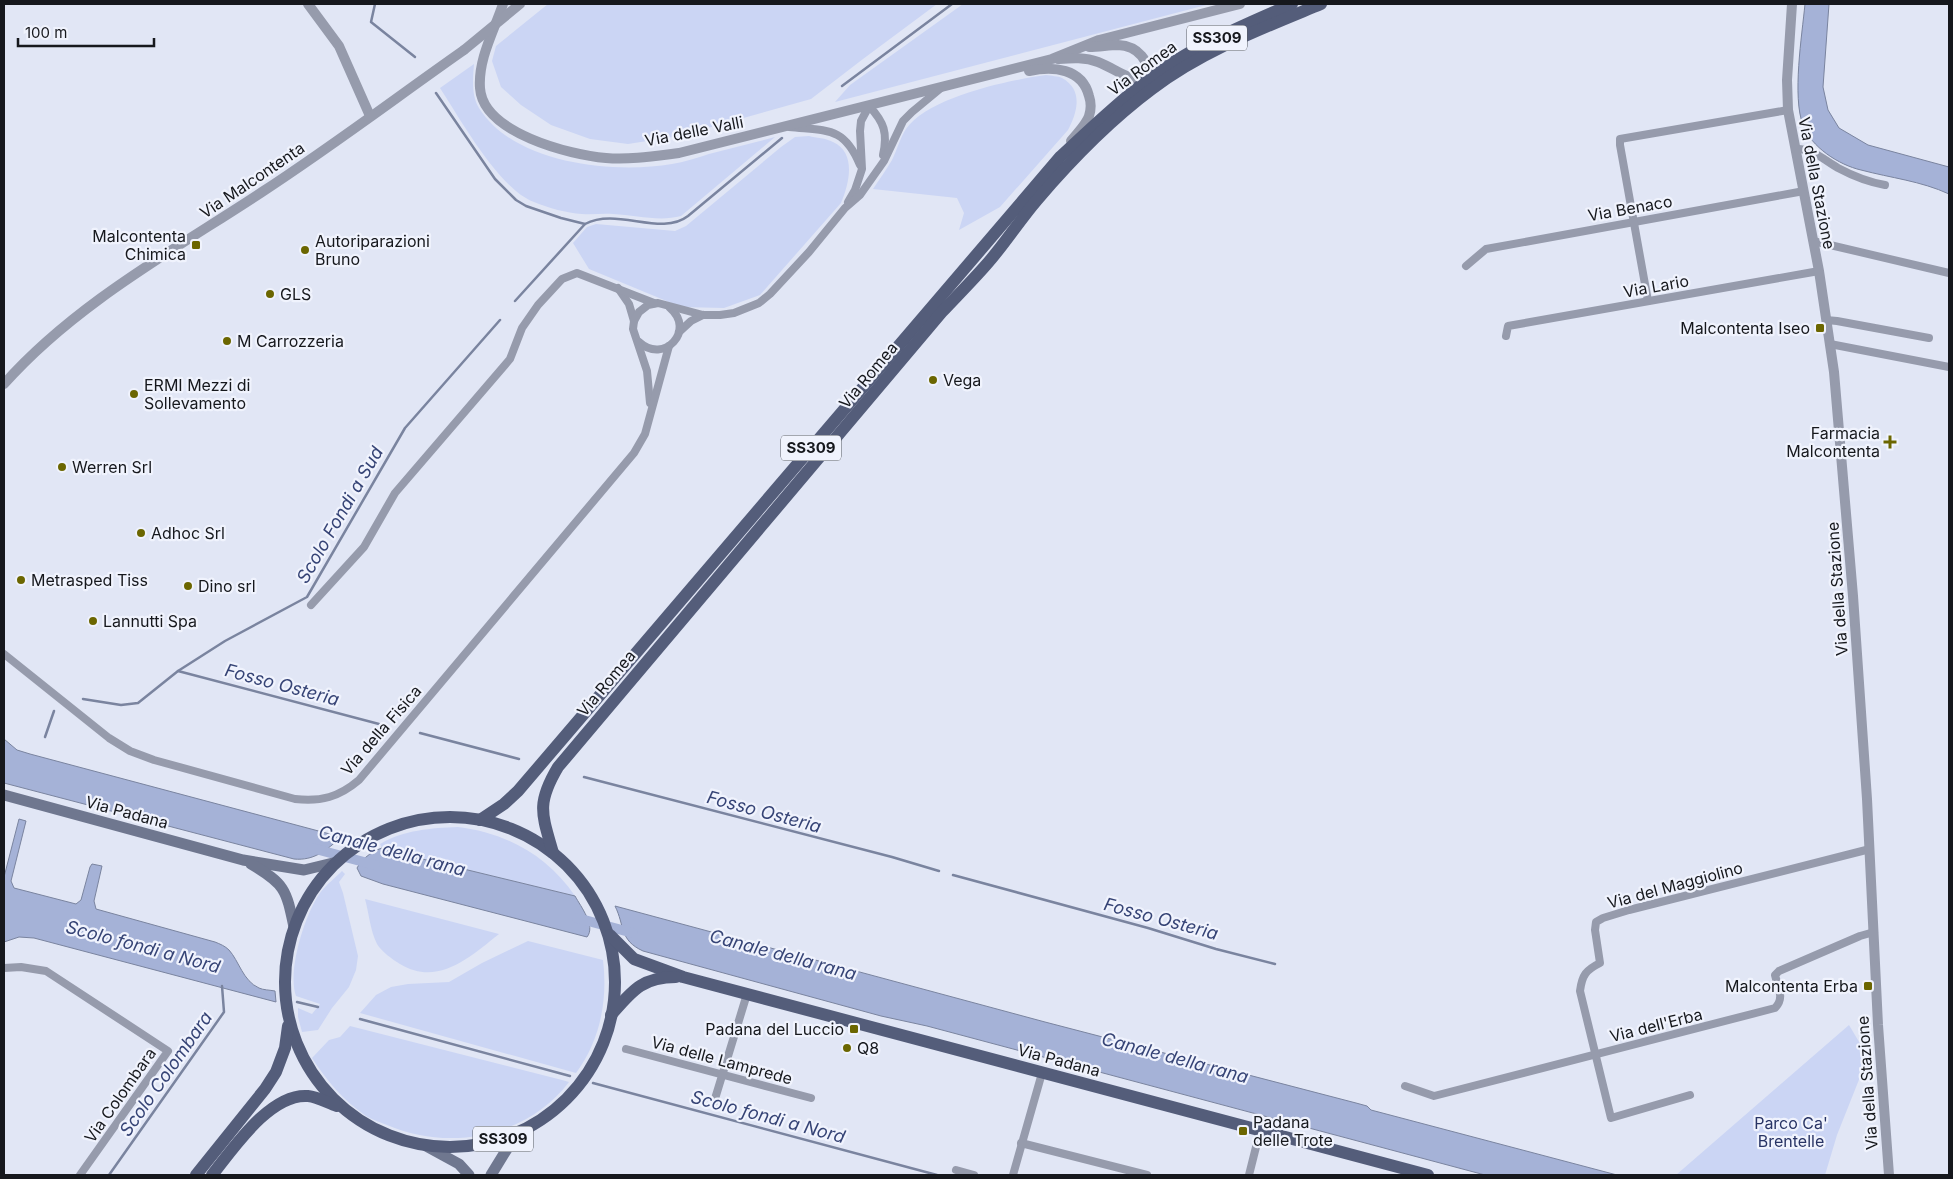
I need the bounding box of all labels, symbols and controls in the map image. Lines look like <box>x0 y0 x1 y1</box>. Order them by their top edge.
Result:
scale bar <box>18 15 154 47</box>
text: 100 m <box>25 23 67 42</box>
road number: SS309 <box>1187 26 1247 50</box>
street label: Via Romea <box>1104 36 1180 100</box>
street label: Via delle Valli <box>643 112 745 150</box>
street label: Via della Stazione <box>1794 115 1840 251</box>
street label: Via Malcontenta <box>196 138 308 222</box>
street label: Via Benaco <box>1586 191 1674 225</box>
place label: Malcontenta Chimica <box>92 226 186 264</box>
place label: Autoriparazioni Bruno <box>315 231 430 269</box>
marker: Malcontenta Chimica <box>190 239 202 251</box>
marker: Autoriparazioni Bruno <box>299 244 311 256</box>
street label: Via Lario <box>1622 270 1690 302</box>
place label: GLS <box>280 284 311 304</box>
marker: GLS <box>264 288 276 300</box>
place label: Malcontenta Iseo <box>1680 318 1810 338</box>
marker: Malcontenta Iseo <box>1814 322 1826 334</box>
place label: M Carrozzeria <box>237 331 344 351</box>
marker: M Carrozzeria <box>221 335 233 347</box>
street label: Via Romea <box>834 338 902 412</box>
place label: Vega <box>943 370 981 390</box>
marker: Vega <box>927 374 939 386</box>
place label: ERMI Mezzi di Sollevamento <box>144 375 250 413</box>
marker: ERMI Mezzi di Sollevamento <box>128 388 140 400</box>
place label: Farmacia Malcontenta <box>1786 423 1880 461</box>
road number: SS309 <box>781 436 841 460</box>
marker: Farmacia Malcontenta <box>1884 436 1896 448</box>
water label: Scolo Fondi a Sud <box>292 443 387 587</box>
place label: Werren Srl <box>72 457 152 477</box>
marker: Werren Srl <box>56 461 68 473</box>
street label: Via della Stazione <box>1822 521 1852 657</box>
place label: Adhoc Srl <box>151 523 225 543</box>
marker: Adhoc Srl <box>135 527 147 539</box>
place label: Metrasped Tiss <box>31 570 148 590</box>
marker: Metrasped Tiss <box>15 574 27 586</box>
place label: Dino srl <box>198 576 256 596</box>
marker: Dino srl <box>182 580 194 592</box>
place label: Lannutti Spa <box>103 611 197 631</box>
marker: Lannutti Spa <box>87 615 99 627</box>
street label: Via Romea <box>572 646 640 720</box>
water label: Fosso Osteria <box>223 659 342 710</box>
street label: Via della Fisica <box>336 681 426 779</box>
water label: Fosso Osteria <box>705 786 824 837</box>
street label: Via Padana <box>83 791 171 833</box>
water label: Canale della rana <box>316 821 468 880</box>
street label: Via del Maggiolino <box>1605 857 1745 913</box>
water label: Fosso Osteria <box>1102 893 1221 944</box>
water label: Scolo fondi a Nord <box>64 916 223 977</box>
water label: Canale della rana <box>707 925 859 984</box>
place label: Malcontenta Erba <box>1725 976 1858 996</box>
marker: Malcontenta Erba <box>1862 980 1874 992</box>
street label: Via dell'Erba <box>1608 1004 1704 1046</box>
water label: Scolo Colombara <box>115 1007 216 1140</box>
street label: Via della Stazione <box>1852 1015 1882 1151</box>
place label: Padana del Luccio <box>705 1019 844 1039</box>
marker: Padana del Luccio <box>848 1023 860 1035</box>
water label: Canale della rana <box>1099 1028 1251 1087</box>
street label: Via delle Lamprede <box>649 1032 795 1088</box>
place label: Q8 <box>857 1038 879 1058</box>
street label: Via Padana <box>1015 1039 1103 1081</box>
marker: Q8 <box>841 1042 853 1054</box>
street label: Via Colombara <box>80 1044 160 1146</box>
water label: Scolo fondi a Nord <box>689 1086 848 1147</box>
place label: Padana delle Trote <box>1253 1112 1333 1150</box>
park label: Parco Ca' Brentelle <box>1754 1113 1828 1151</box>
marker: Padana delle Trote <box>1237 1125 1249 1137</box>
road number: SS309 <box>473 1126 533 1152</box>

